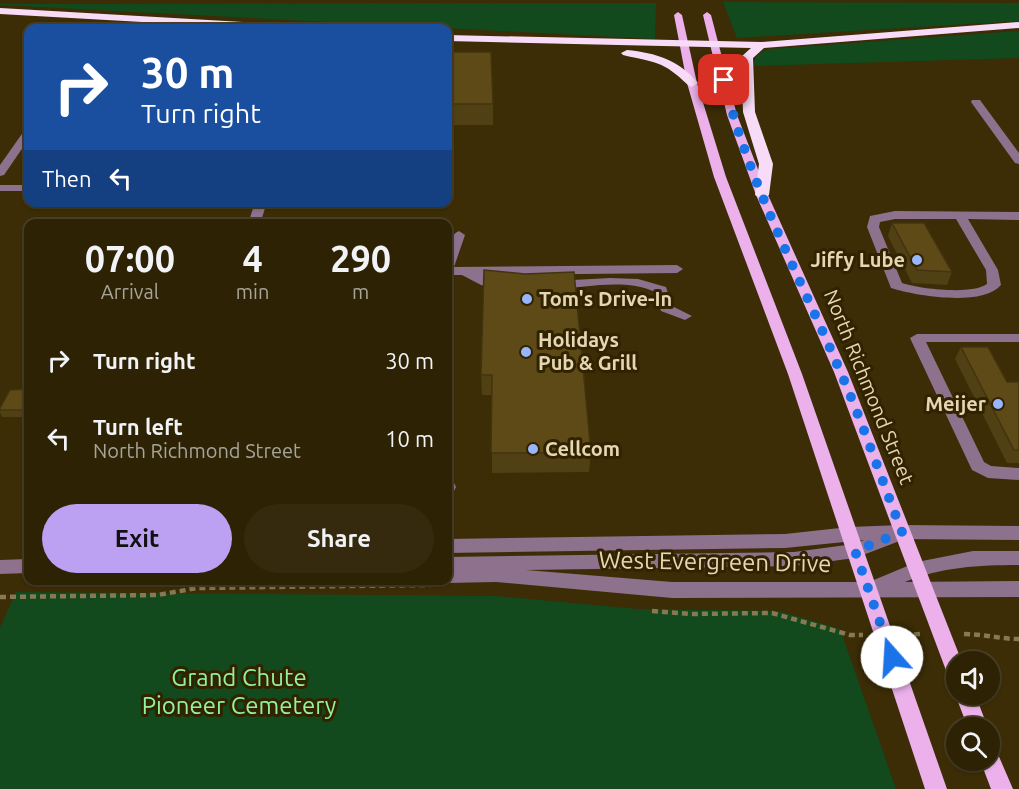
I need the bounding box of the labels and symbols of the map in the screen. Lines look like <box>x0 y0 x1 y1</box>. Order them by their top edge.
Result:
pin <box>698 54 749 105</box>
place label: Jiffy Lube <box>810 248 905 271</box>
marker: Jiffy Lube <box>910 253 924 267</box>
street label: North Richmond Street <box>820 286 919 488</box>
place label: Tom's Drive-In <box>539 287 672 310</box>
marker: Tom's Drive-In <box>520 292 534 306</box>
place label: Holidays Pub & Grill <box>538 328 637 374</box>
marker: Holidays Pub & Grill <box>519 345 533 359</box>
place label: Meijer <box>925 392 987 415</box>
marker: Meijer <box>991 397 1005 411</box>
place label: Cellcom <box>545 437 620 460</box>
marker: Cellcom <box>526 442 540 456</box>
street label: West Evergreen Drive <box>598 546 832 577</box>
position arrow <box>860 625 924 689</box>
park label: Grand Chute Pioneer Cemetery <box>142 664 337 719</box>

